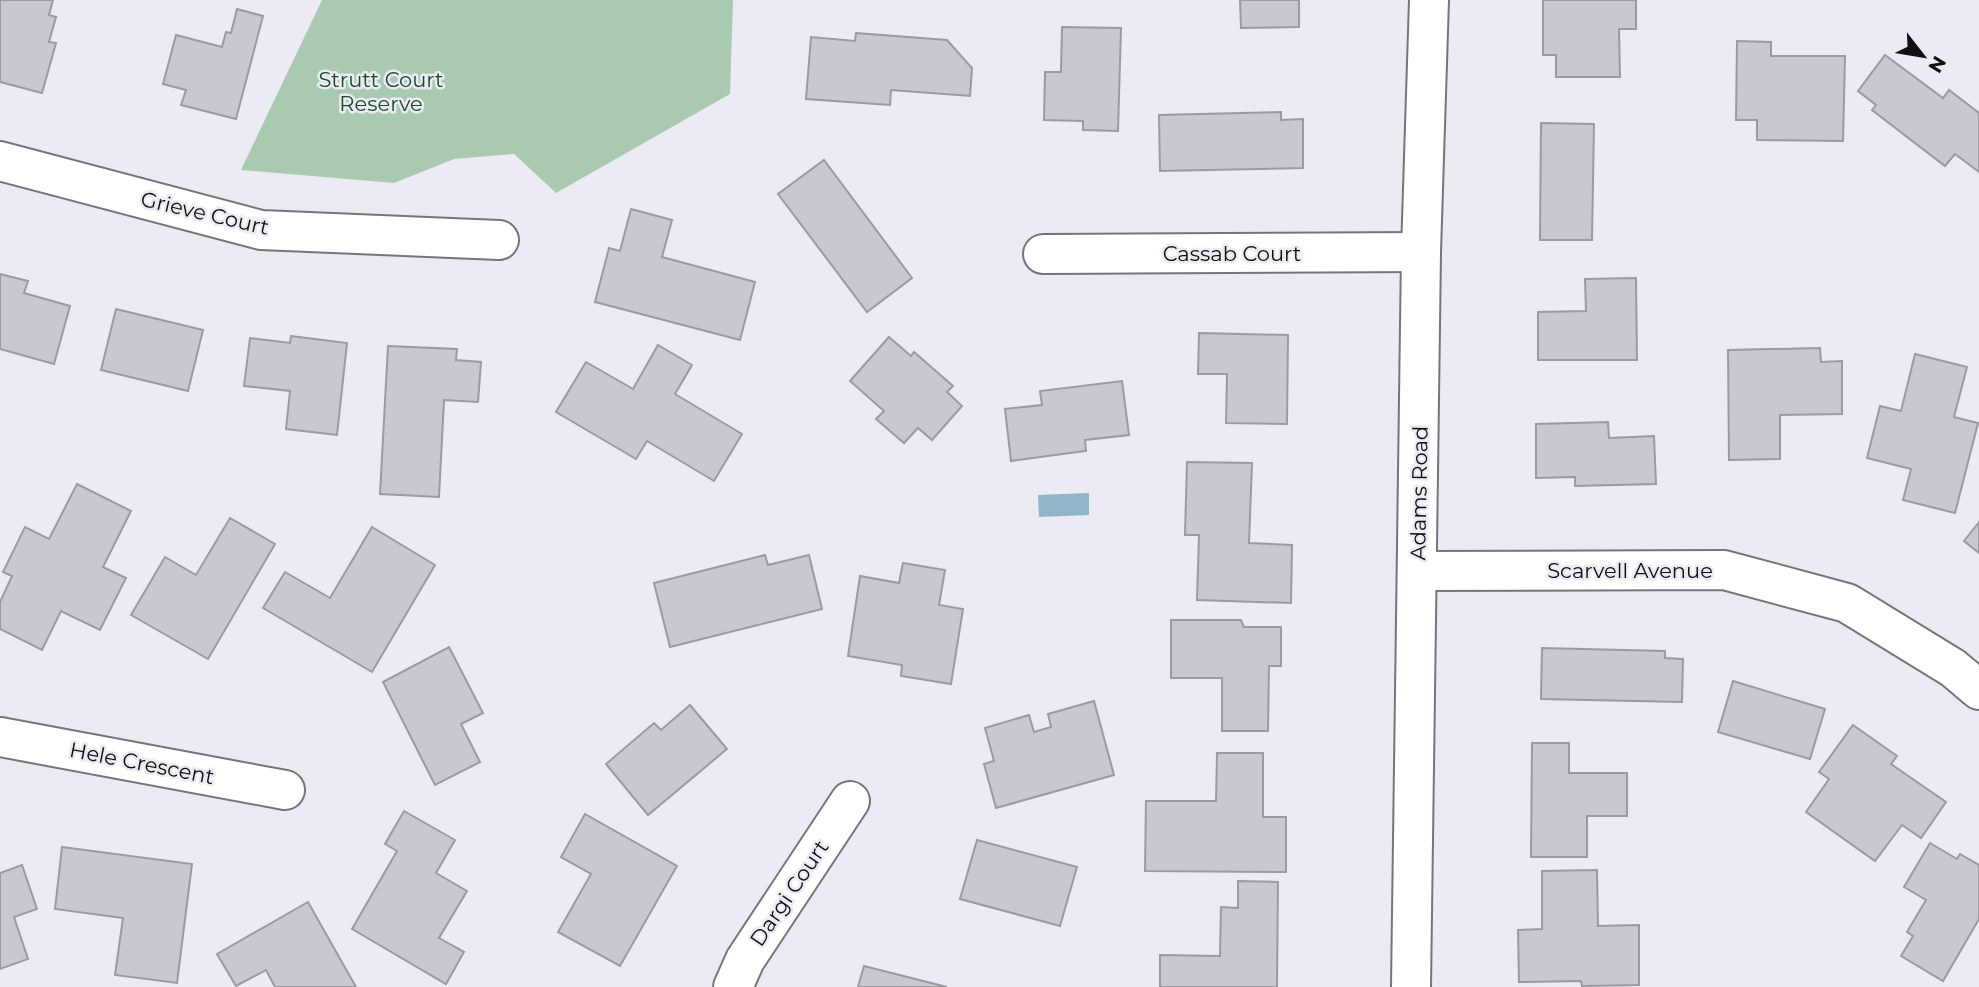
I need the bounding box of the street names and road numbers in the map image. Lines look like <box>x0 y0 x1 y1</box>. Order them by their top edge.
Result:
street label: Grieve Court <box>138 186 272 240</box>
street label: Cassab Court <box>1163 241 1301 266</box>
street label: Adams Road <box>1405 426 1433 560</box>
street label: Scarvell Avenue <box>1547 558 1713 583</box>
street label: Hele Crescent <box>68 737 216 789</box>
street label: Dargi Court <box>744 835 834 951</box>

